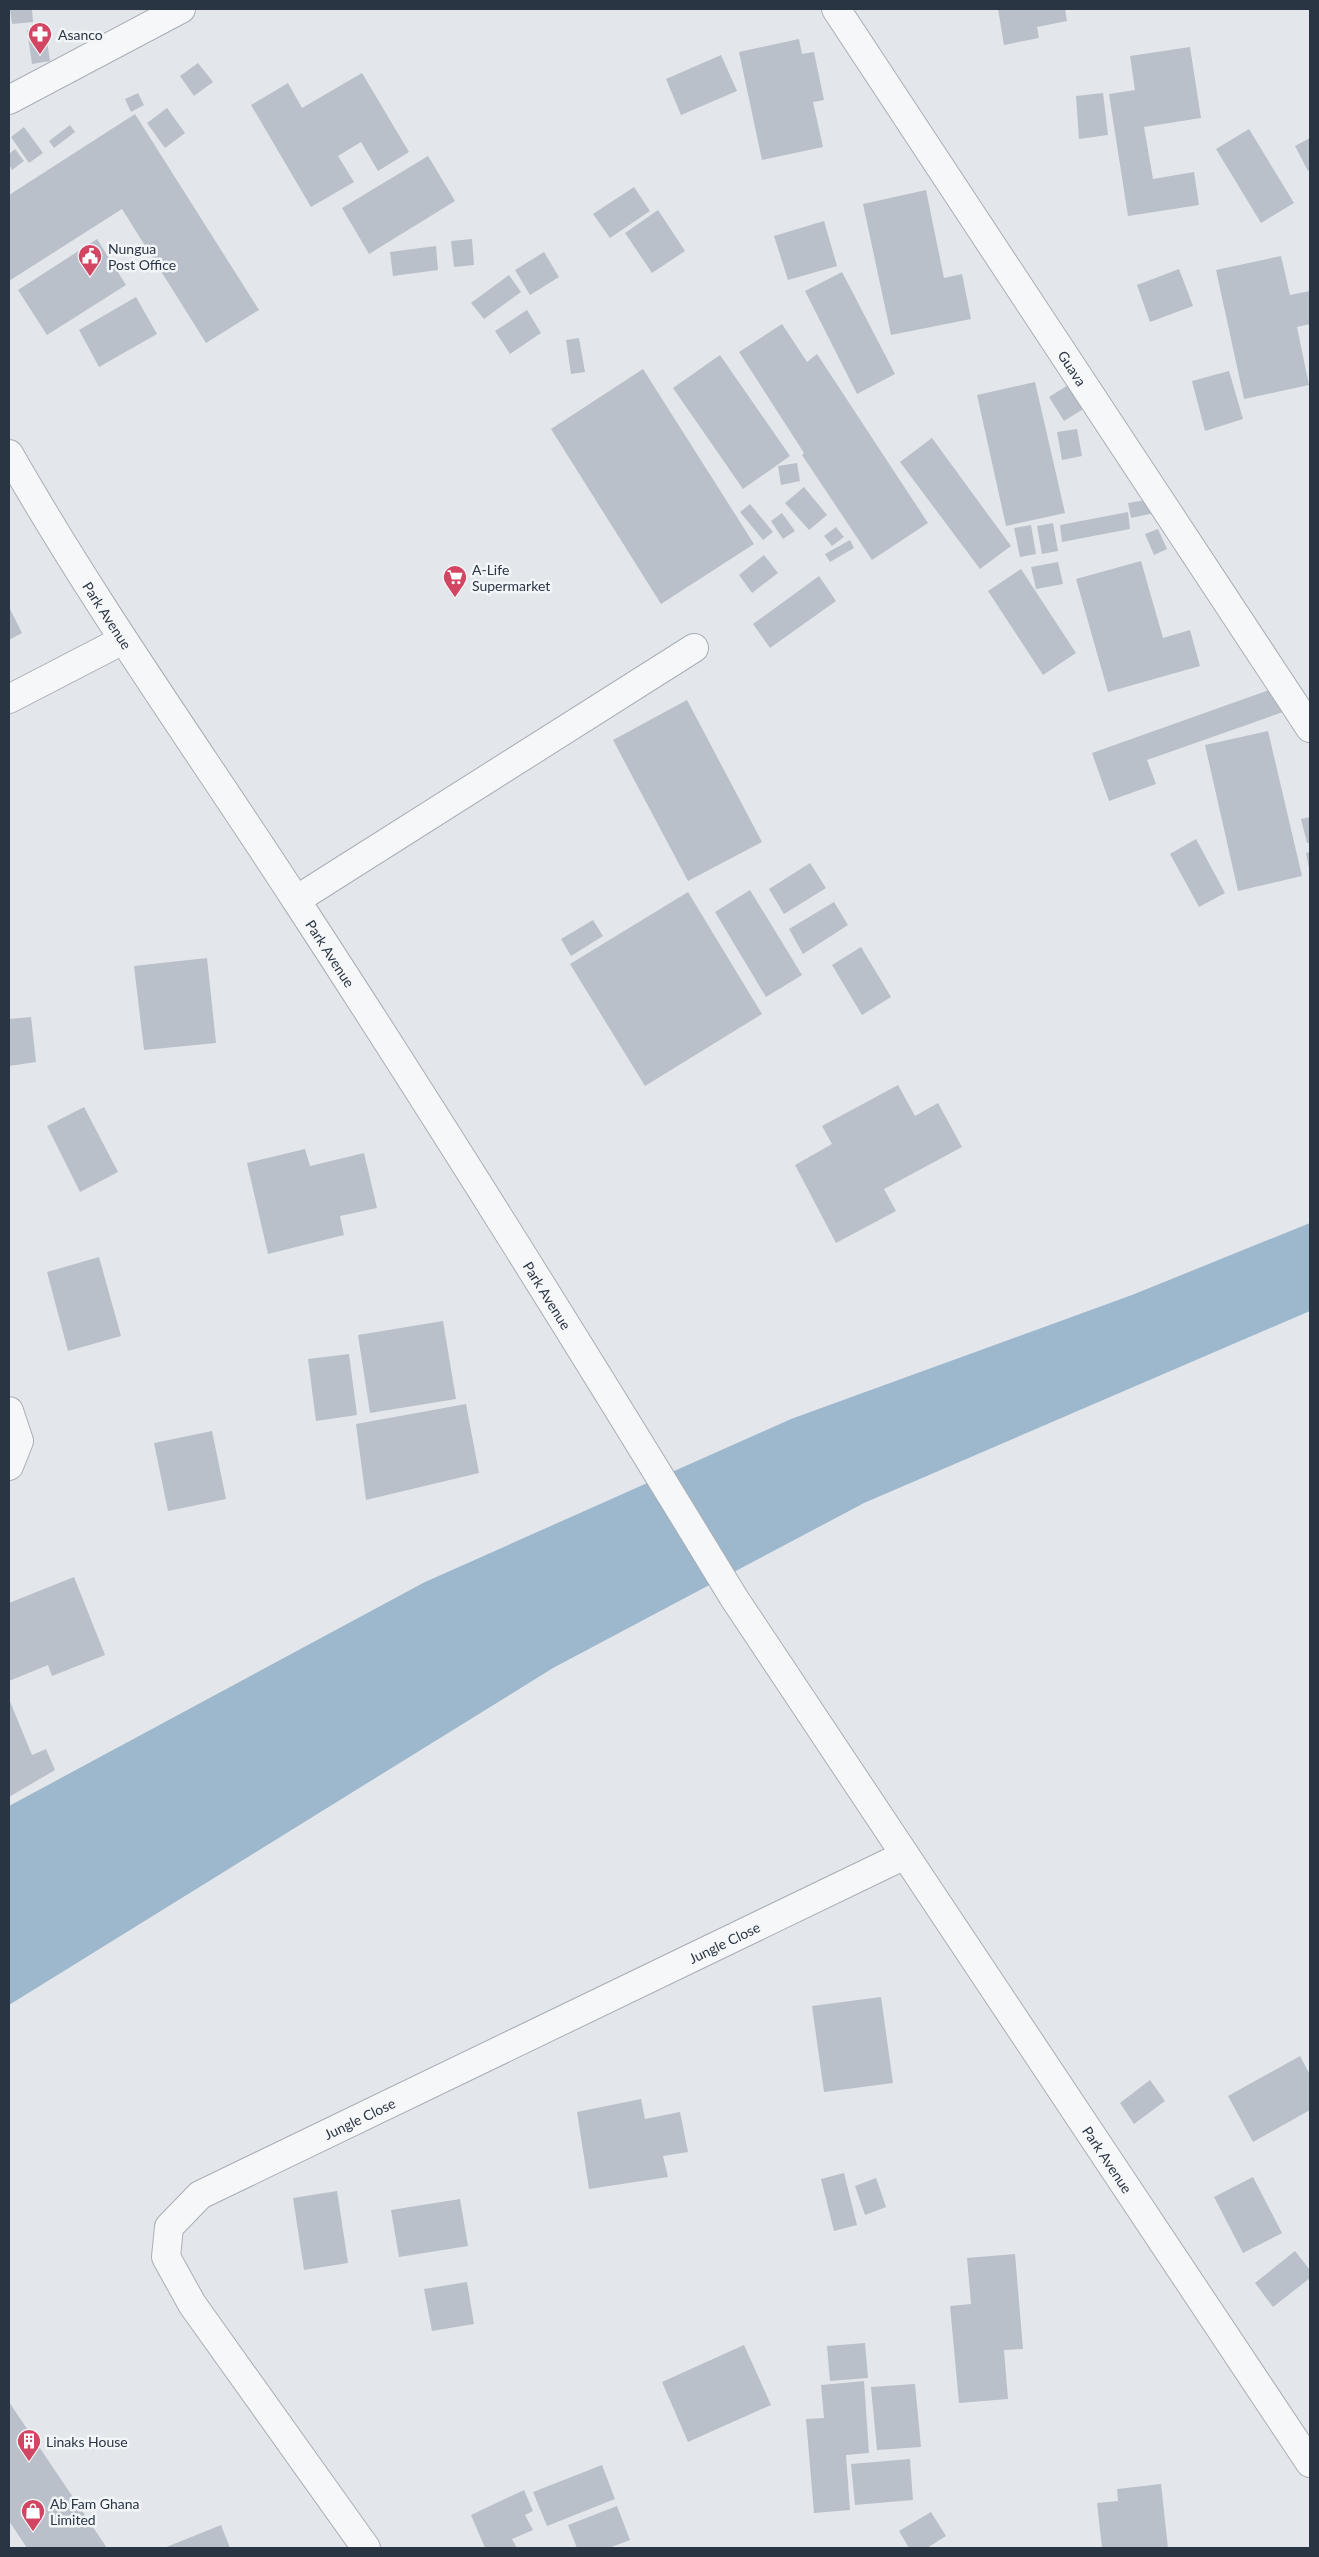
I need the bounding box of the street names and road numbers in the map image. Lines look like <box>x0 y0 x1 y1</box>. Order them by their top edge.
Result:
street label: Guava <box>1055 347 1090 389</box>
street label: Park Avenue <box>80 578 136 652</box>
street label: Park Avenue <box>303 916 359 990</box>
street label: Park Avenue <box>520 1258 575 1332</box>
street label: Jungle Close <box>686 1918 763 1967</box>
street label: Jungle Close <box>321 2094 398 2143</box>
street label: Park Avenue <box>1079 2123 1136 2196</box>

